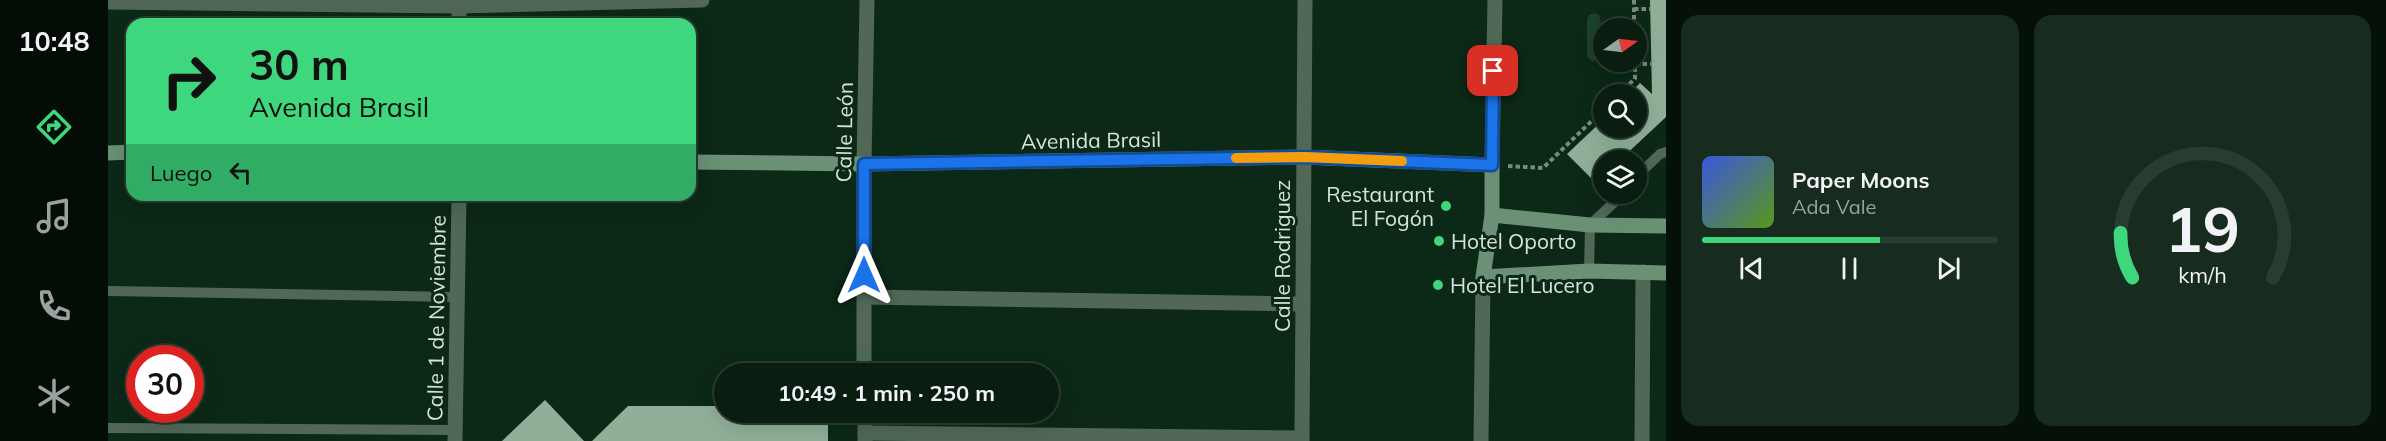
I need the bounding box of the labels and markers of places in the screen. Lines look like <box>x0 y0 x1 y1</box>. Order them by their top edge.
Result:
pin <box>1467 45 1518 96</box>
place label: Restaurant El Fogón <box>1326 181 1434 231</box>
marker: Restaurant El Fogón <box>1439 199 1453 213</box>
place label: Hotel Oporto <box>1451 228 1576 254</box>
marker: Hotel Oporto <box>1432 234 1446 248</box>
place label: Hotel El Lucero <box>1450 272 1594 298</box>
marker: Hotel El Lucero <box>1431 278 1445 292</box>

